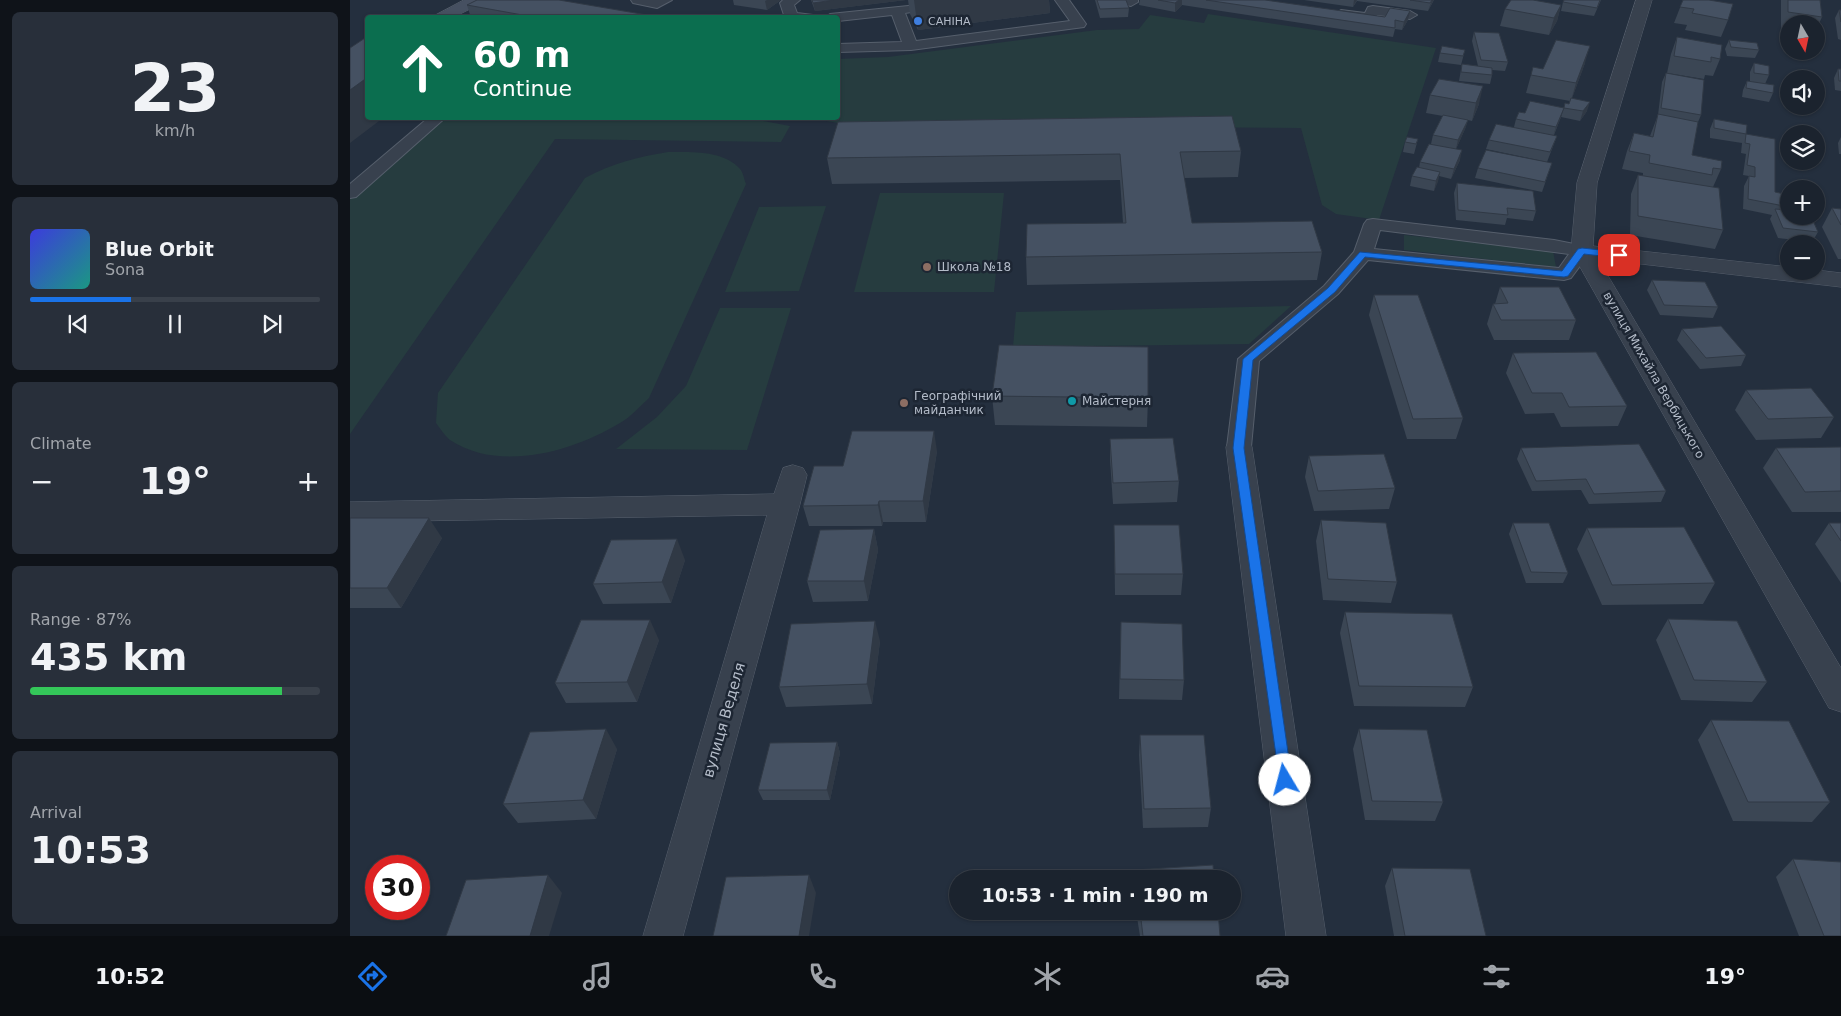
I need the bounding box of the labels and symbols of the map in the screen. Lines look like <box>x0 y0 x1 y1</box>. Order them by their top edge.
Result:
marker: САНІНА <box>912 15 924 27</box>
place label: САНІНА <box>928 15 971 28</box>
north arrow <box>1780 15 1825 60</box>
pin <box>1598 234 1640 276</box>
place label: Школа №18 <box>937 260 1011 274</box>
marker: Школа №18 <box>921 261 933 273</box>
street label: вулиця Михайла Вербицького <box>1600 289 1708 461</box>
place label: Географічний майданчик <box>914 389 1001 417</box>
place label: Майстерня <box>1082 394 1151 408</box>
marker: Майстерня <box>1066 395 1078 407</box>
marker: Географічний майданчик <box>898 397 910 409</box>
street label: вулиця Веделя <box>699 660 749 780</box>
position arrow <box>1258 753 1310 805</box>
speed limit sign: 30 <box>365 855 430 920</box>

